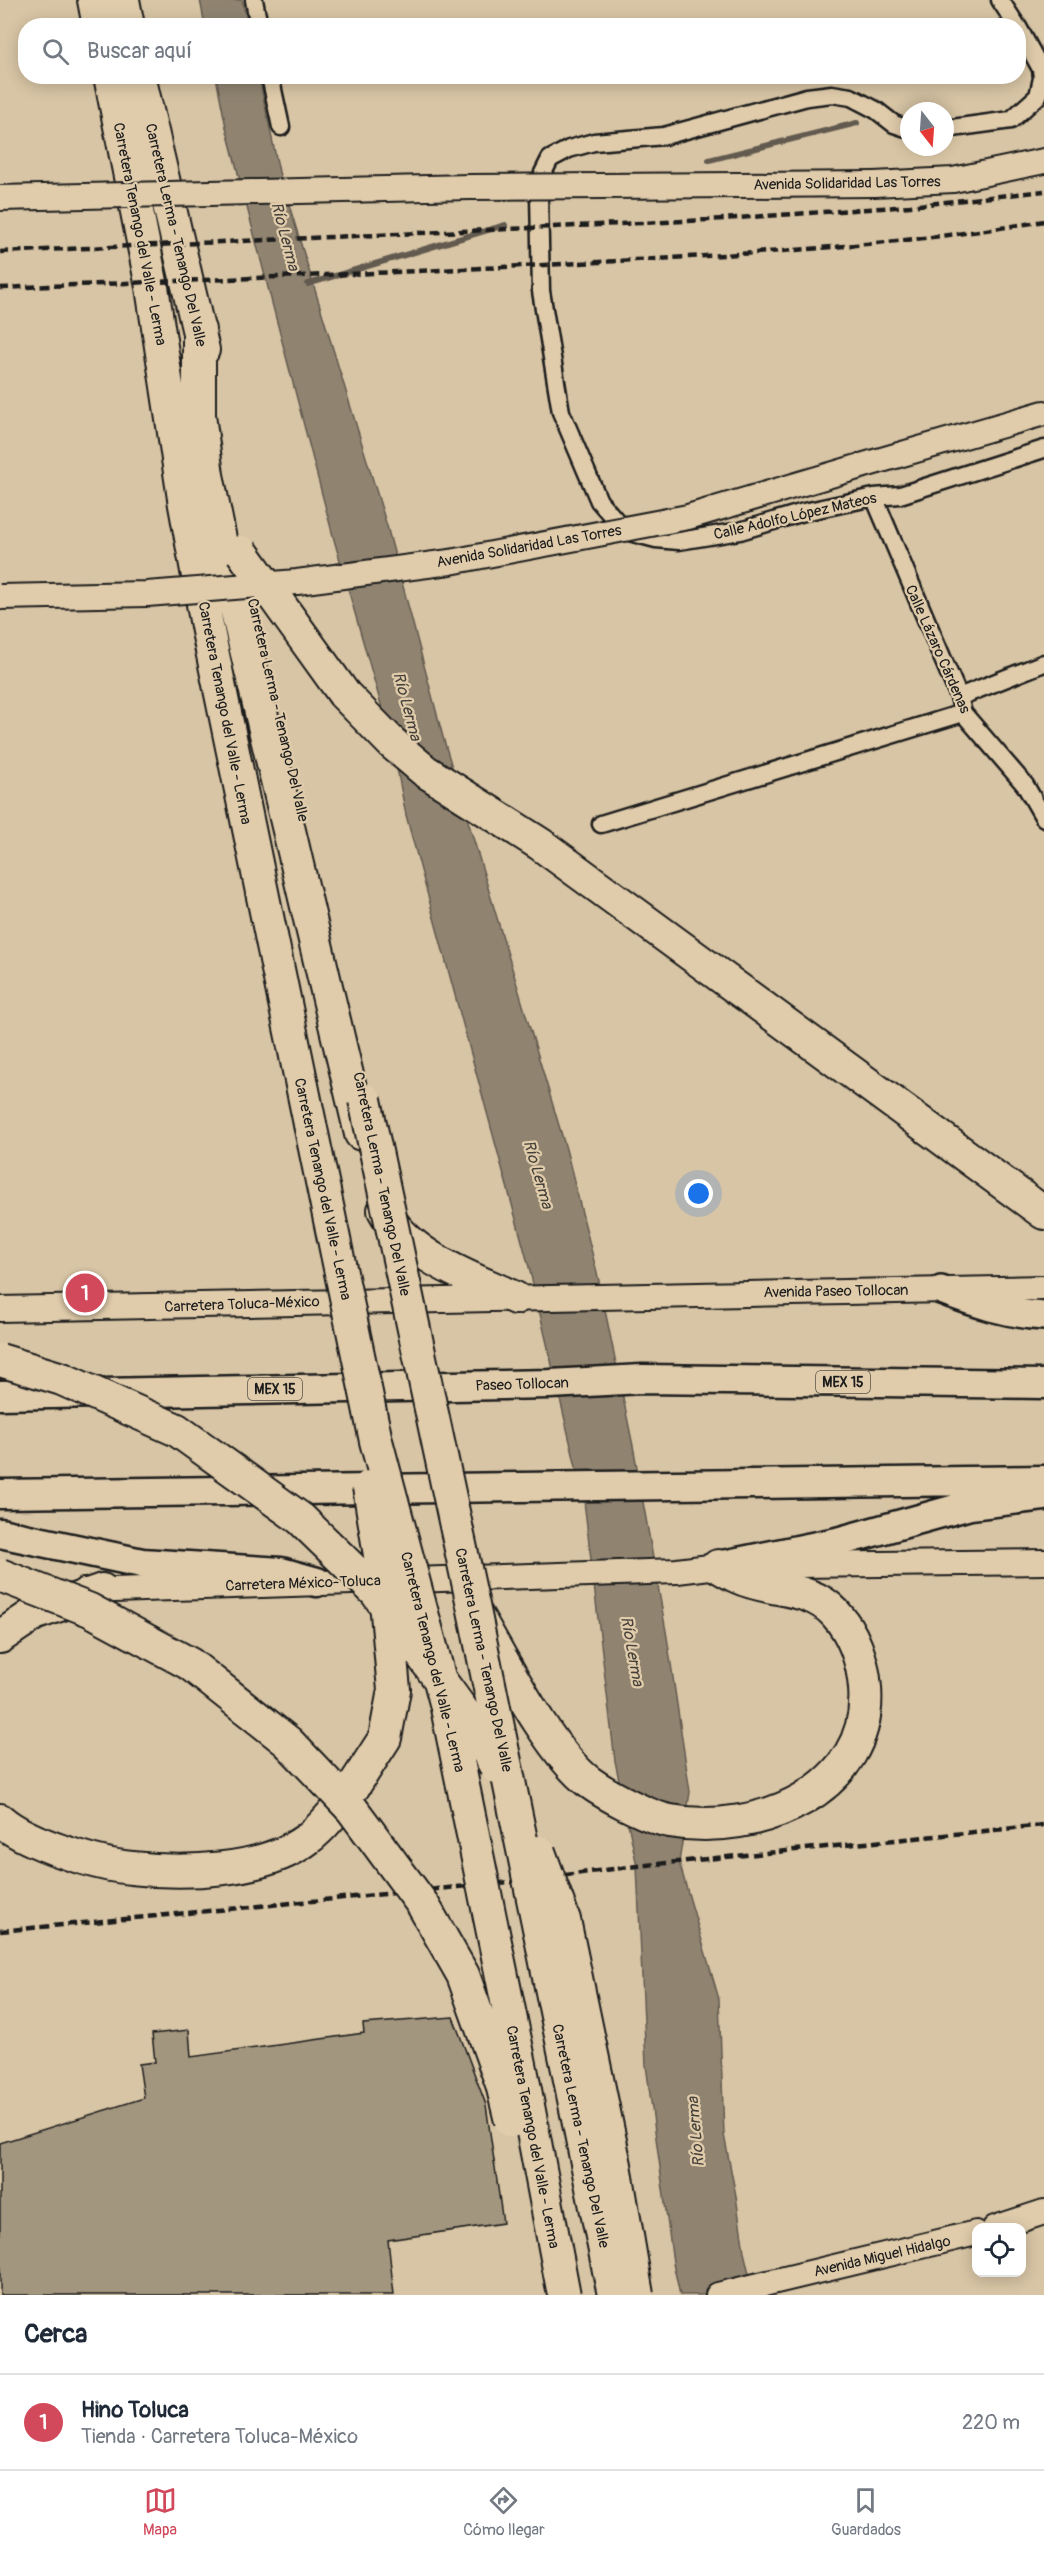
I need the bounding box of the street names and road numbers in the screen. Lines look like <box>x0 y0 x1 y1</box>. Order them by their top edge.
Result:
street label: Carretera Tenango del Valle - Lerma <box>109 121 170 347</box>
street label: Carretera Lerma - Tenango Del Valle <box>141 122 211 349</box>
street label: Avenida Solidaridad Las Torres <box>753 172 941 195</box>
street label: Calle Adolfo López Mateos <box>712 488 879 544</box>
street label: Avenida Solidaridad Las Torres <box>435 521 623 572</box>
street label: Calle Lázaro Cárdenas <box>901 582 975 717</box>
street label: Carretera Lerma - Tenango Del Valle <box>243 597 313 824</box>
street label: Carretera Tenango del Valle - Lerma <box>194 600 255 826</box>
street label: Carretera Lerma - Tenango Del Valle <box>348 1070 415 1298</box>
street label: Carretera Tenango del Valle - Lerma <box>290 1076 355 1302</box>
street label: Avenida Paseo Tollocan <box>763 1281 909 1302</box>
street label: Carretera Toluca-México <box>164 1292 320 1317</box>
road number: MEX 15 <box>816 1371 870 1393</box>
street label: Paseo Tollocan <box>475 1373 569 1396</box>
road number: MEX 15 <box>248 1378 302 1400</box>
street label: Carretera Lerma - Tenango Del Valle <box>450 1546 517 1774</box>
street label: Carretera Tenango del Valle - Lerma <box>396 1550 469 1774</box>
street label: Carretera México-Toluca <box>225 1571 381 1596</box>
street label: Carretera Lerma - Tenango Del Valle <box>547 2022 614 2250</box>
street label: Carretera Tenango del Valle - Lerma <box>502 2024 563 2250</box>
street label: Avenida Miguel Hidalgo <box>812 2231 952 2281</box>

